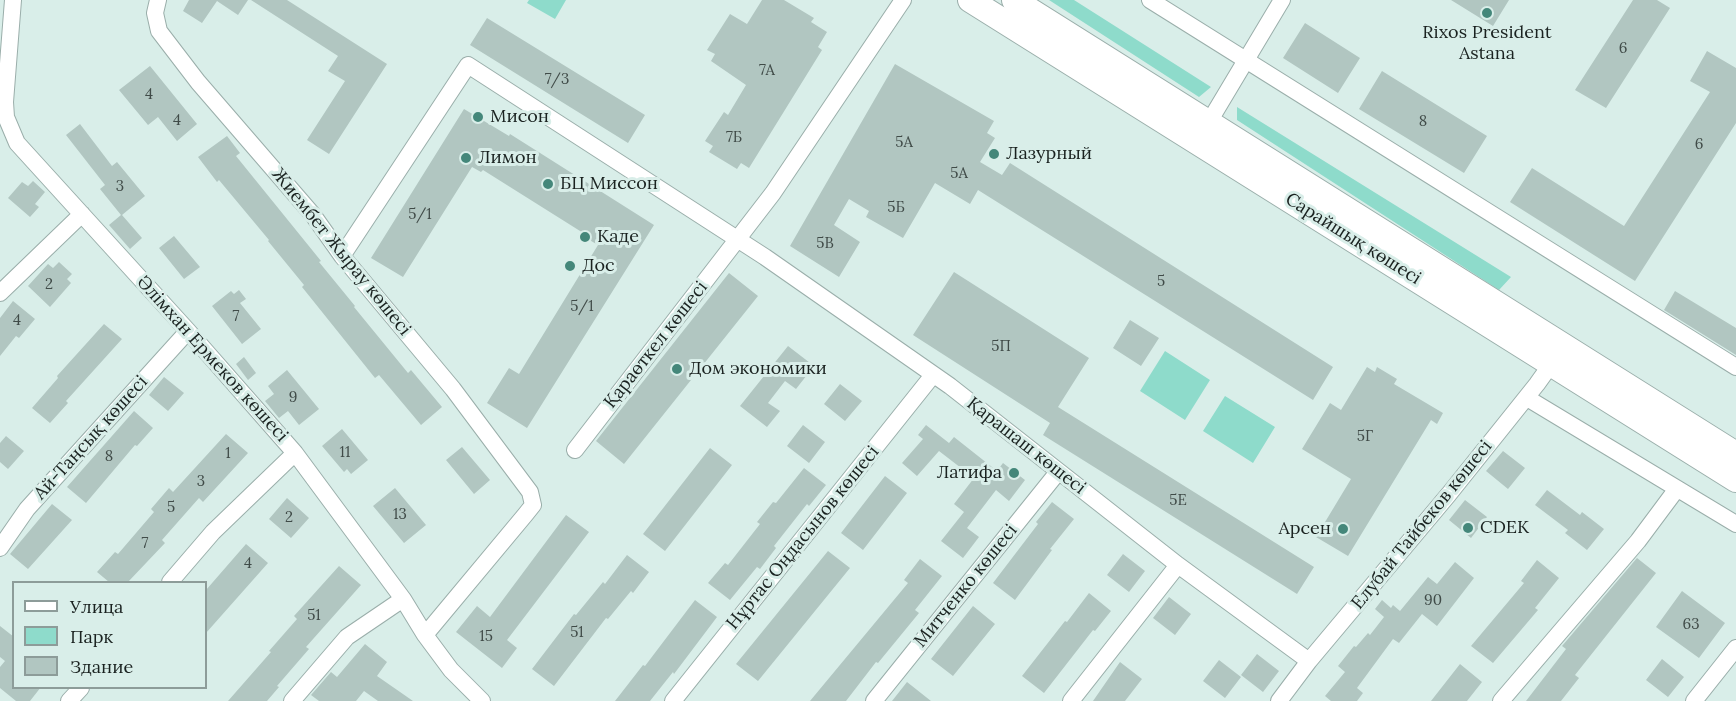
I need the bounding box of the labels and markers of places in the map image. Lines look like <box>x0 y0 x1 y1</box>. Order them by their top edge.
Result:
marker: Rixos President Astana <box>1480 6 1494 20</box>
place label: Rixos President Astana <box>1422 22 1552 64</box>
place label: Мисон <box>490 106 549 128</box>
marker: Мисон <box>471 110 485 124</box>
place label: Лазурный <box>1006 143 1092 165</box>
place label: Лимон <box>478 147 537 169</box>
marker: Лазурный <box>987 147 1001 161</box>
marker: Лимон <box>459 151 473 165</box>
place label: БЦ Миссон <box>560 173 658 195</box>
marker: БЦ Миссон <box>541 177 555 191</box>
place label: Каде <box>597 226 639 248</box>
marker: Каде <box>578 230 592 244</box>
place label: Дос <box>582 255 615 277</box>
marker: Дос <box>563 259 577 273</box>
place label: Дом экономики <box>689 358 827 380</box>
marker: Дом экономики <box>670 362 684 376</box>
place label: Латифа <box>937 462 1002 484</box>
marker: Латифа <box>1007 466 1021 480</box>
place label: CDEK <box>1480 517 1529 539</box>
place label: Арсен <box>1279 518 1331 540</box>
marker: CDEK <box>1461 521 1475 535</box>
marker: Арсен <box>1336 522 1350 536</box>

